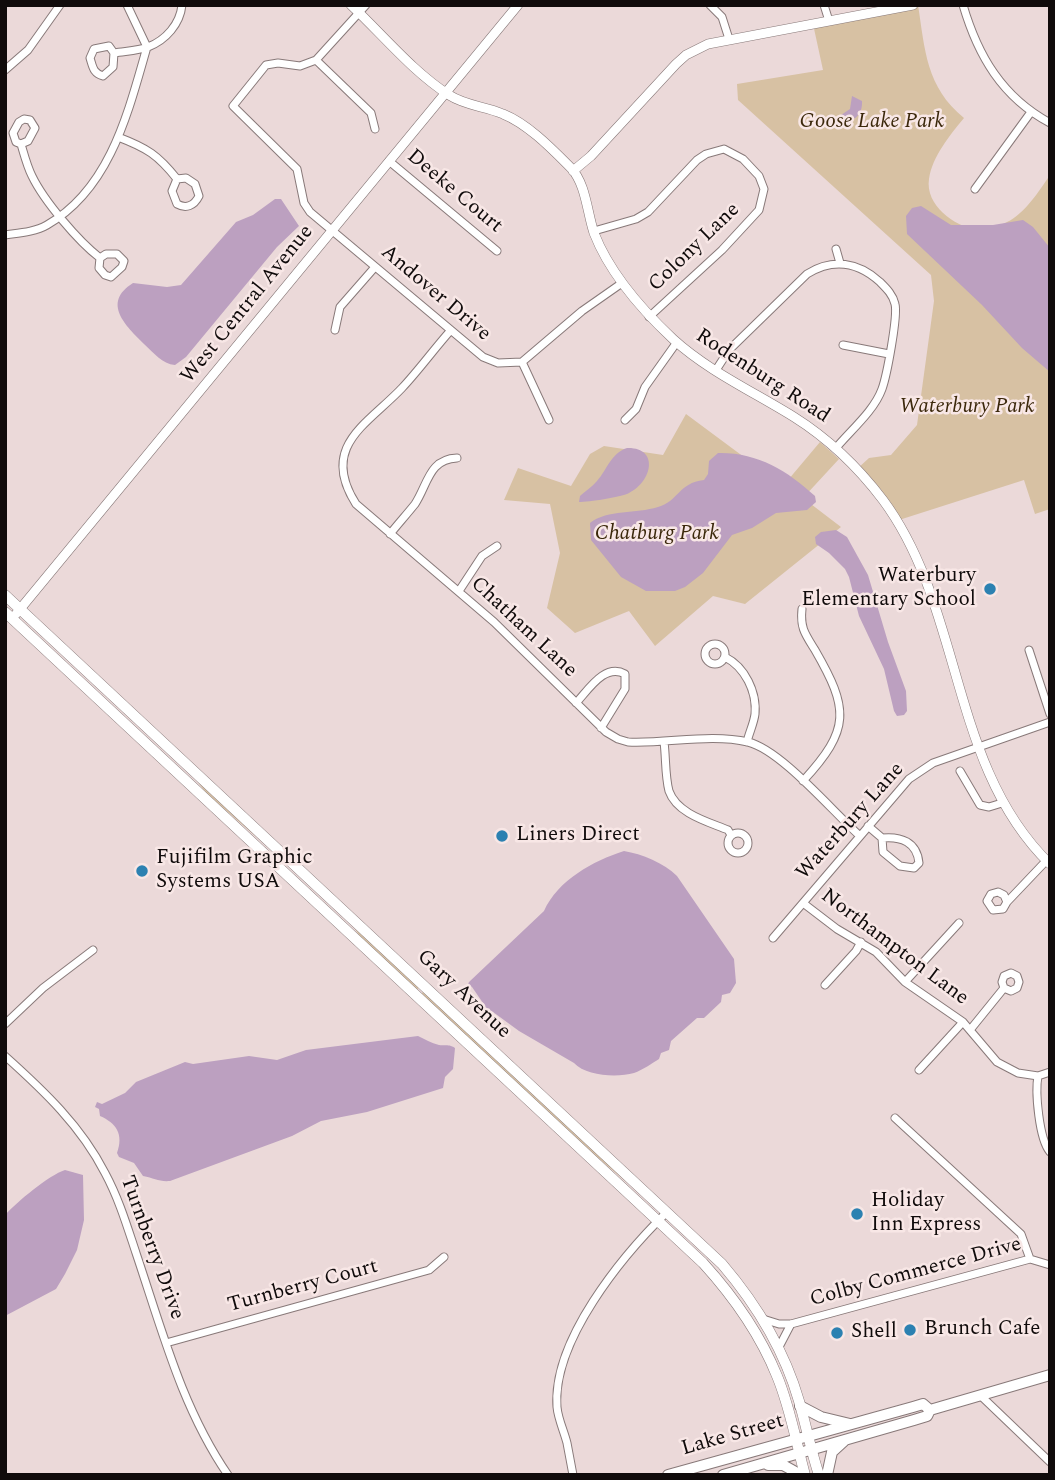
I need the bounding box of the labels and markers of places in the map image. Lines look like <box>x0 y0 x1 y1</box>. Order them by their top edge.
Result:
place label: Waterbury Elementary School <box>801 564 976 614</box>
marker: Waterbury Elementary School <box>982 581 998 597</box>
place label: Liners Direct <box>516 823 640 849</box>
marker: Liners Direct <box>494 828 510 844</box>
place label: Fujifilm Graphic Systems USA <box>156 846 312 896</box>
marker: Fujifilm Graphic Systems USA <box>134 863 150 879</box>
place label: Holiday Inn Express <box>871 1189 981 1239</box>
marker: Holiday Inn Express <box>849 1206 865 1222</box>
place label: Brunch Cafe <box>924 1317 1040 1343</box>
place label: Shell <box>851 1320 897 1346</box>
marker: Brunch Cafe <box>902 1322 918 1338</box>
marker: Shell <box>829 1325 845 1341</box>

